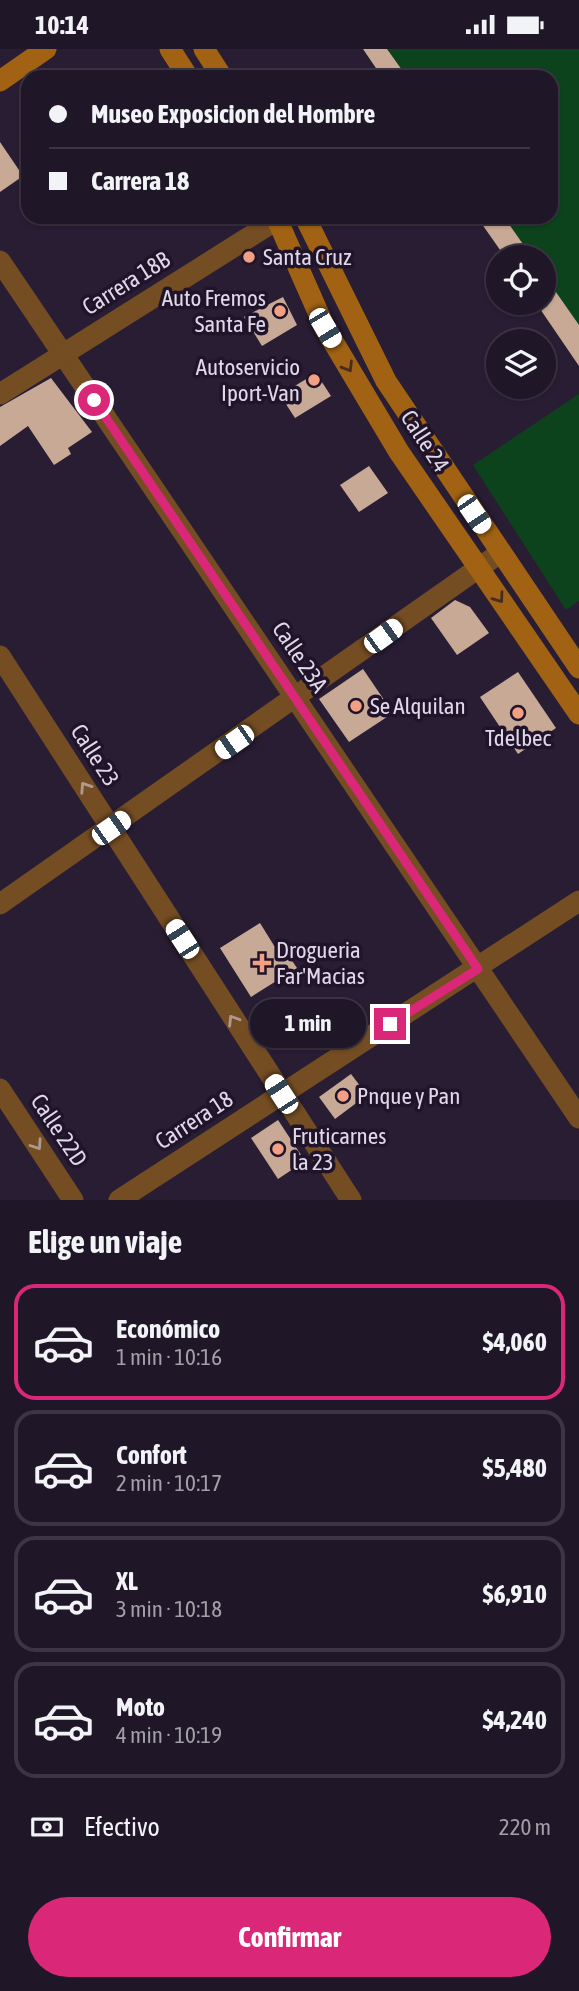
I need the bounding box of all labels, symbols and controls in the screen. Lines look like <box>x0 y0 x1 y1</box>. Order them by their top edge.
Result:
text: 10:14 <box>35 10 89 40</box>
text: Museo Exposicion del Hombre <box>91 99 375 129</box>
text: Carrera 18 <box>91 166 189 196</box>
place label: Santa Cruz <box>263 244 352 270</box>
map controls <box>486 245 556 399</box>
button: locate <box>486 245 556 315</box>
street label: Carrera 18B <box>78 246 174 320</box>
marker: Santa Cruz <box>241 249 257 265</box>
place label: Auto Fremos Santa Fe <box>162 285 266 337</box>
marker: Auto Fremos Santa Fe <box>272 303 288 319</box>
car <box>306 305 345 351</box>
button: layers <box>486 329 556 399</box>
place label: Autoservicio Iport-Van <box>196 354 300 406</box>
one-way arrow <box>340 359 353 372</box>
marker: Autoservicio Iport-Van <box>306 372 322 388</box>
route start <box>78 384 110 416</box>
street label: Calle 24 <box>396 405 454 477</box>
car <box>454 491 495 537</box>
one-way arrow <box>491 590 503 603</box>
car <box>360 615 407 657</box>
street label: Calle 23A <box>267 617 333 698</box>
place label: Se Alquilan <box>370 693 466 719</box>
marker: Se Alquilan <box>348 698 364 714</box>
marker: Tdelbec <box>510 705 526 721</box>
street label: Calle 23 <box>66 719 124 791</box>
car <box>211 721 258 763</box>
place label: Tdelbec <box>485 725 551 751</box>
one-way arrow <box>80 781 93 794</box>
car <box>88 807 135 849</box>
car <box>162 916 203 962</box>
place label: Drogueria Far'Macias <box>276 937 365 989</box>
marker: Drogueria Far'Macias <box>254 955 270 971</box>
callout: 1 min <box>250 999 366 1049</box>
route end <box>374 1008 406 1040</box>
text: 1 min <box>285 1010 331 1036</box>
one-way arrow <box>229 1014 242 1027</box>
car <box>261 1071 302 1117</box>
place label: Pnque y Pan <box>357 1083 460 1109</box>
street label: Carrera 18 <box>150 1085 238 1155</box>
marker: Pnque y Pan <box>335 1088 351 1104</box>
street label: Calle 22D <box>26 1089 92 1171</box>
place label: Fruticarnes la 23 <box>292 1123 386 1175</box>
one-way arrow <box>29 1137 42 1150</box>
marker: Fruticarnes la 23 <box>270 1141 286 1157</box>
text: Elige un viaje <box>28 1223 182 1260</box>
icon: car <box>32 1311 95 1374</box>
text: Económico <box>116 1314 220 1344</box>
text: $4,060 <box>483 1327 547 1357</box>
text: 1 min · 10:16 <box>116 1344 222 1370</box>
icon: car <box>32 1437 95 1500</box>
text: Confort <box>116 1440 187 1470</box>
text: $5,480 <box>483 1453 547 1483</box>
text: 2 min · 10:17 <box>116 1470 222 1496</box>
icon: car <box>32 1563 95 1626</box>
text: XL <box>116 1566 138 1596</box>
text: $6,910 <box>483 1579 547 1609</box>
text: 3 min · 10:18 <box>116 1596 222 1622</box>
icon: car <box>32 1689 95 1752</box>
text: Moto <box>116 1692 165 1722</box>
text: $4,240 <box>483 1705 547 1735</box>
text: 4 min · 10:19 <box>116 1722 222 1748</box>
icon: cash <box>28 1808 66 1846</box>
text: Efectivo <box>84 1812 160 1842</box>
text: 220 m <box>499 1814 551 1840</box>
button: Confirmar <box>28 1897 551 1977</box>

